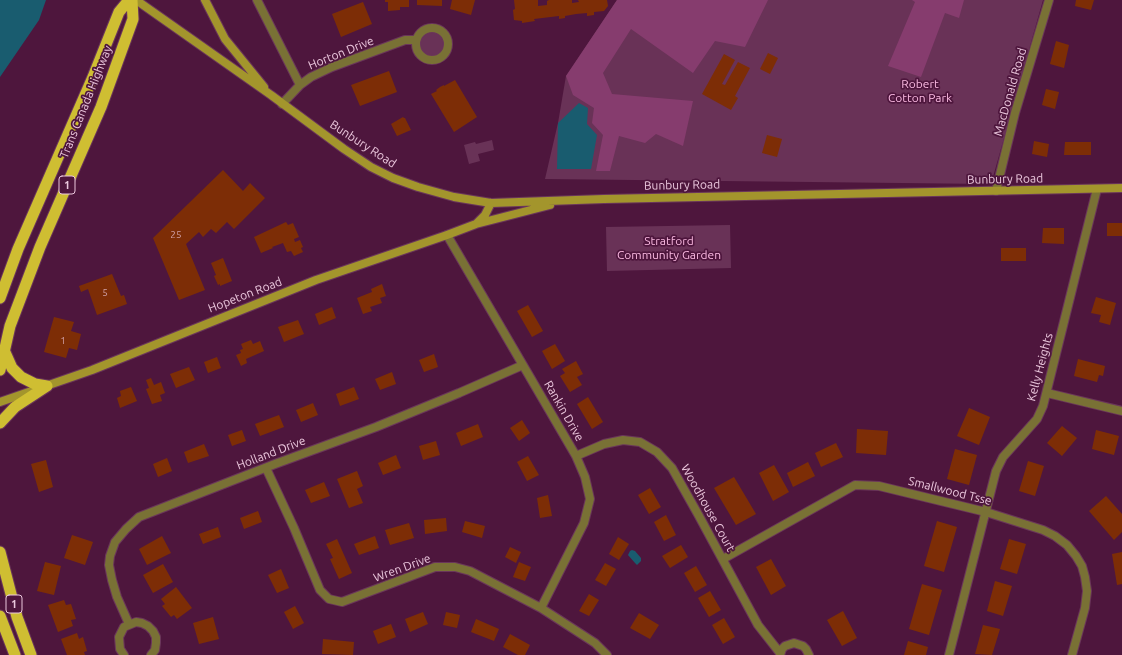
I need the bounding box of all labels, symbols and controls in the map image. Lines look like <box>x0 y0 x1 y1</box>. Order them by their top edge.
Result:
street label: Horton Drive <box>306 33 376 73</box>
street label: Trans Canada Highway <box>57 43 115 161</box>
street label: MacDonald Road <box>991 46 1029 138</box>
park label: Robert Cotton Park <box>888 77 952 105</box>
street label: Bunbury Road <box>327 117 399 171</box>
street label: Bunbury Road <box>967 171 1043 187</box>
road number: 1 <box>59 176 75 194</box>
street label: Bunbury Road <box>644 177 720 193</box>
house number: 25 <box>170 229 182 241</box>
park label: Stratford Community Garden <box>617 234 721 262</box>
street label: Hopeton Road <box>206 274 284 316</box>
house number: 5 <box>102 287 108 299</box>
street label: Kelly Heights <box>1024 331 1056 403</box>
house number: 1 <box>60 335 66 347</box>
street label: Rankin Drive <box>541 378 587 444</box>
street label: Holland Drive <box>234 433 308 473</box>
street label: Woodhouse Court <box>678 462 738 554</box>
street label: Smallwood Tsse <box>907 474 993 508</box>
street label: Wren Drive <box>371 551 433 585</box>
road number: 1 <box>6 595 22 613</box>

